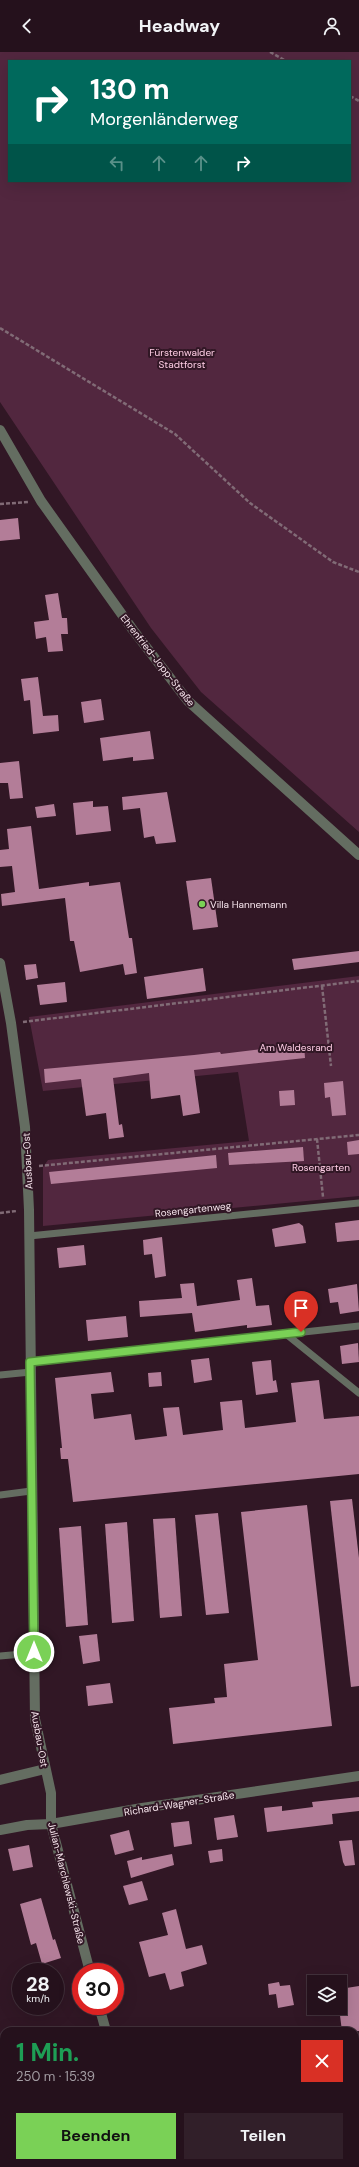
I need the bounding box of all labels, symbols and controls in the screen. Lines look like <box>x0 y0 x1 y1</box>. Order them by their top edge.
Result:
text: Headway <box>139 14 220 38</box>
icon: back <box>16 15 38 37</box>
icon: person <box>321 15 343 37</box>
text: 130 m <box>90 71 170 108</box>
icon: right <box>24 76 76 128</box>
text: Morgenländerweg <box>90 107 238 131</box>
icon: left <box>106 152 128 174</box>
icon: ahead <box>148 152 170 174</box>
icon: ahead <box>190 152 212 174</box>
icon: right <box>232 152 254 174</box>
park label: Fürstenwalder Stadtforst <box>149 346 215 371</box>
street label: Ehrenfried-Jopp-Straße <box>118 612 198 709</box>
place label: Villa Hannemann <box>210 898 287 911</box>
marker: Villa Hannemann <box>197 899 207 909</box>
park label: Am Waldesrand <box>259 1041 333 1054</box>
street label: Ausbau-Ost <box>20 1132 35 1190</box>
park label: Rosengarten <box>292 1161 350 1174</box>
street label: Rosengartenweg <box>154 1199 232 1220</box>
pin <box>284 1291 318 1332</box>
icon: arrive <box>290 1297 312 1319</box>
position arrow <box>13 1631 55 1673</box>
street label: Ausbau-Ost <box>28 1710 51 1768</box>
street label: Richard-Wagner-Straße <box>123 1788 236 1819</box>
street label: Julian-Marchlewski-Straße <box>45 1821 88 1946</box>
speed limit sign: 30 <box>72 1963 124 2015</box>
text: 28 <box>26 1971 50 1997</box>
map controls <box>307 1975 347 2015</box>
button: layers <box>307 1975 347 2015</box>
text: km/h <box>26 1992 50 2005</box>
text: 1 Min. <box>16 2037 79 2068</box>
button: close <box>301 2040 343 2082</box>
text: 250 m · 15:39 <box>16 2068 95 2085</box>
button: Beenden <box>16 2113 176 2159</box>
button: Teilen <box>184 2113 343 2159</box>

